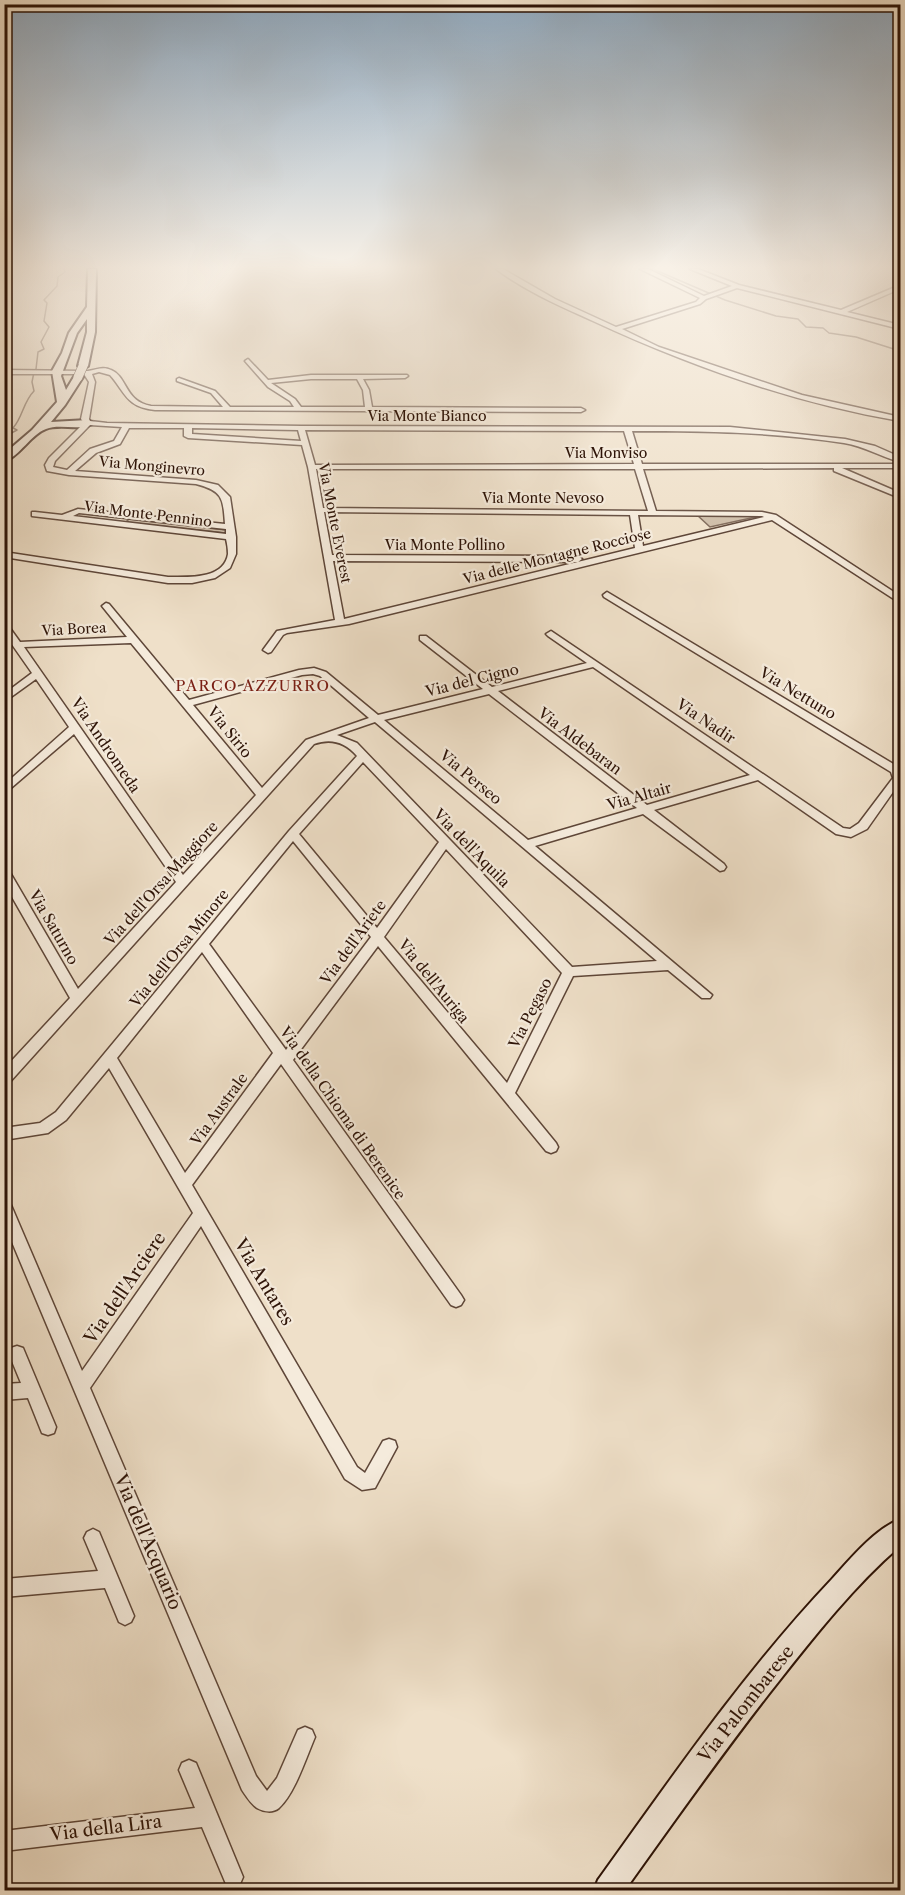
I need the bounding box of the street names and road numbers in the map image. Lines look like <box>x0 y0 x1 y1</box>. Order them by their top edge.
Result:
street label: Via Monte Bianco <box>366 407 487 425</box>
street label: Via Monviso <box>564 444 647 462</box>
street label: Via Monginevro <box>97 452 206 480</box>
street label: Via Monte Everest <box>314 460 355 585</box>
street label: Via Monte Nevoso <box>481 489 604 507</box>
street label: Via Monte Pennino <box>82 497 213 531</box>
street label: Via delle Montagne Rocciose <box>460 524 653 588</box>
street label: Via Monte Pollino <box>384 536 505 554</box>
street label: Via Borea <box>40 618 107 640</box>
street label: Via del Cigno <box>422 659 521 701</box>
street label: Via Nettuno <box>755 662 840 723</box>
street label: Via Andromeda <box>67 693 145 796</box>
street label: Via Nadir <box>672 694 740 748</box>
street label: Via Sirio <box>203 702 256 762</box>
street label: Via Aldebaran <box>534 703 626 779</box>
street label: Via Perseo <box>435 745 506 809</box>
street label: Via Altair <box>604 778 674 815</box>
street label: Via dell'Aquila <box>429 804 514 891</box>
street label: Via dell'Orsa Maggiore <box>99 817 222 950</box>
street label: Via Saturno <box>24 885 83 968</box>
street label: Via dell'Orsa Minore <box>125 885 233 1012</box>
street label: Via dell'Ariete <box>315 896 390 989</box>
street label: Via dell'Auriga <box>394 934 474 1027</box>
street label: Via Pegaso <box>504 975 556 1052</box>
street label: Via della Chioma di Berenice <box>275 1022 410 1203</box>
street label: Via Australe <box>186 1069 252 1150</box>
street label: Via dell'Arciere <box>79 1228 171 1349</box>
street label: Via Antares <box>229 1234 299 1329</box>
street label: Via dell'Acquario <box>109 1470 186 1613</box>
street label: Via Palombarese <box>693 1641 799 1768</box>
street label: Via della Lira <box>48 1810 164 1846</box>

